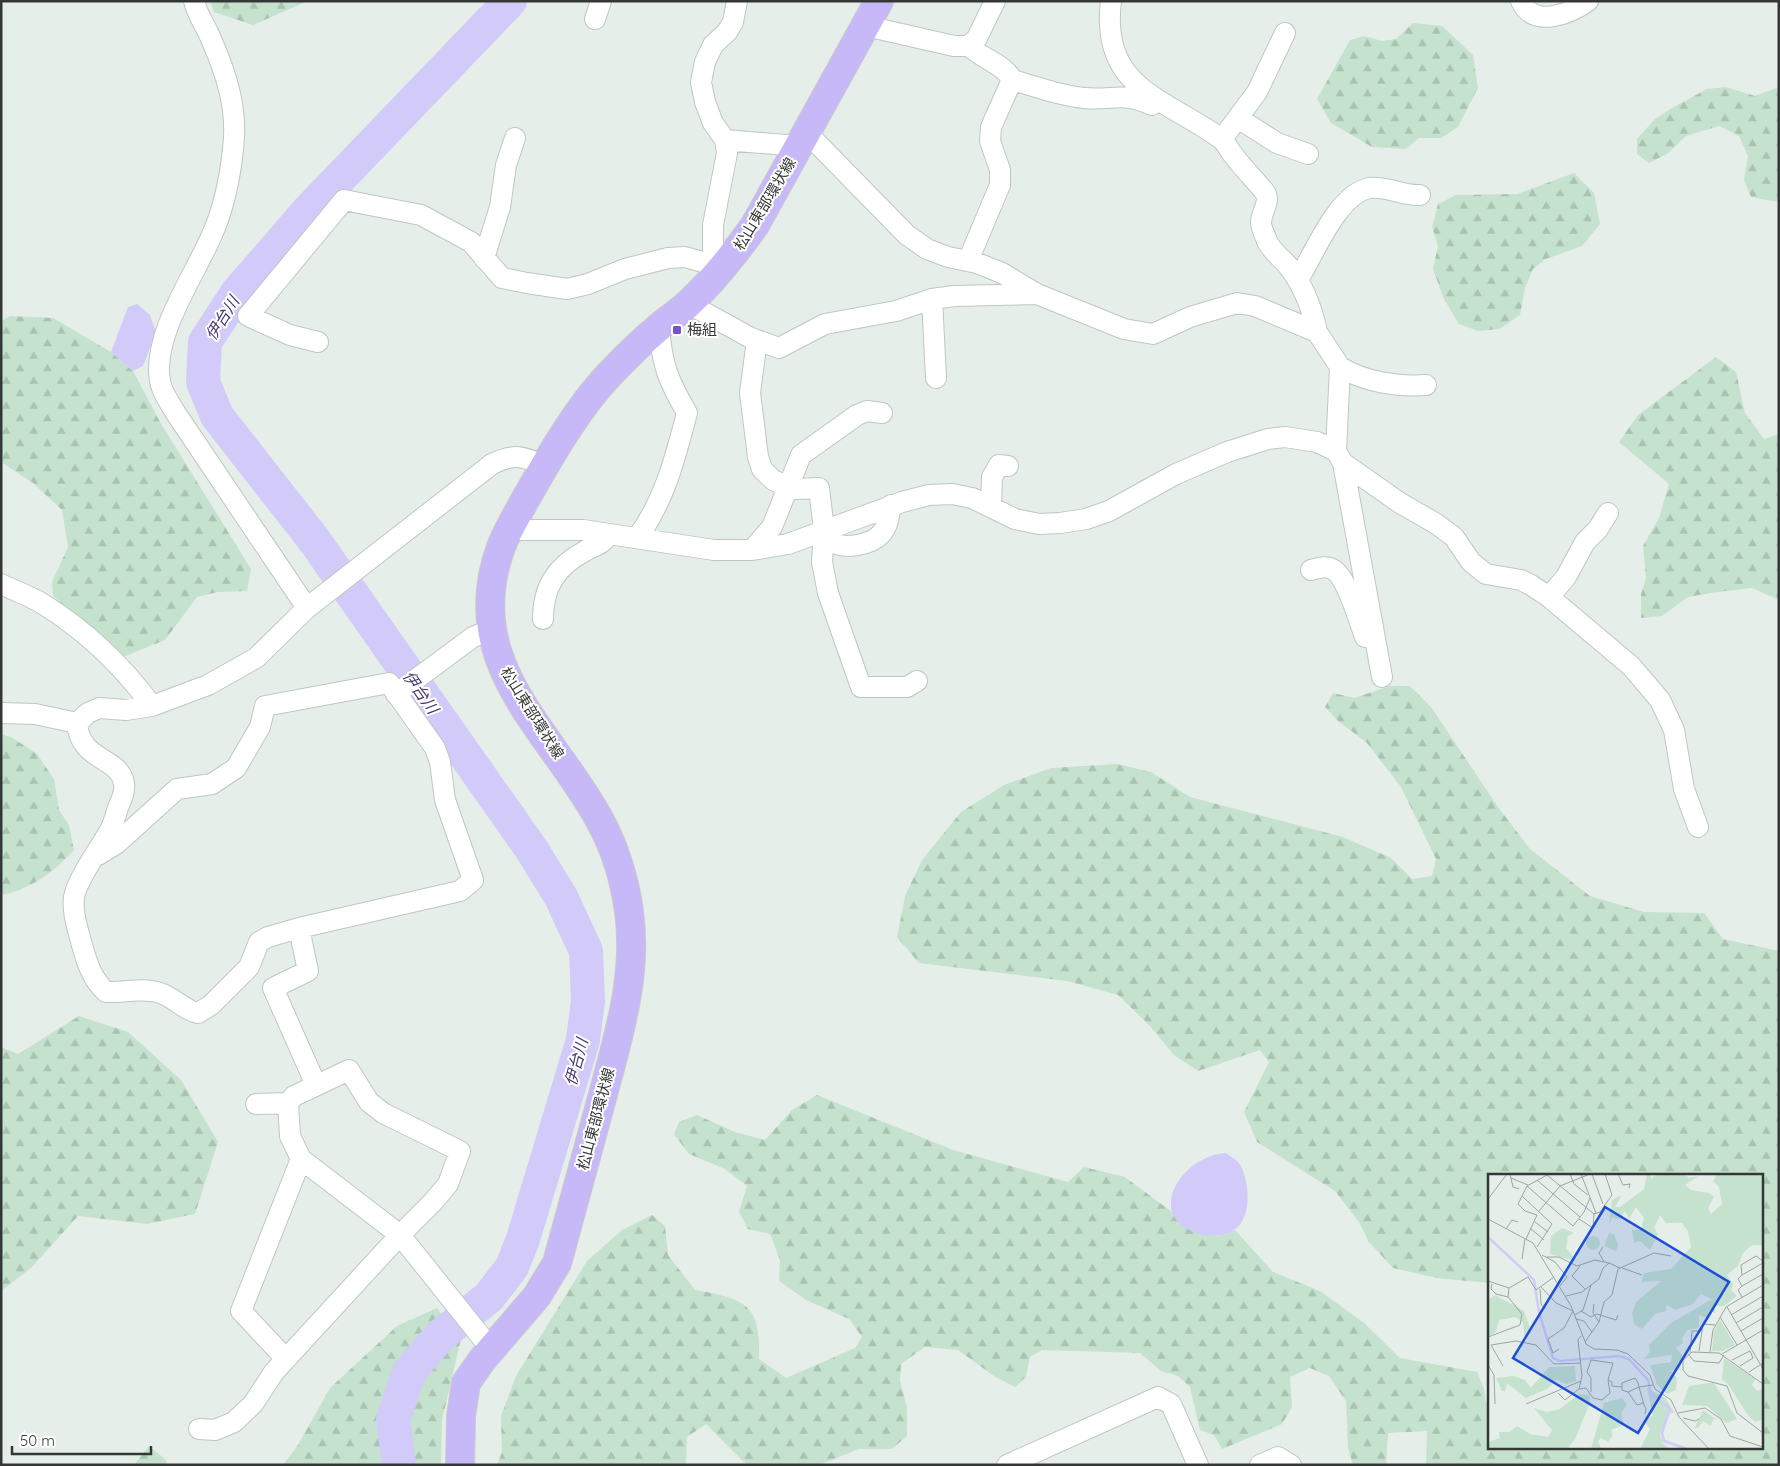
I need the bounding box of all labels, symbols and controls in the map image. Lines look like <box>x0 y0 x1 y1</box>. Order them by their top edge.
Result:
street label: 松山東部環状線 <box>729 154 800 254</box>
water label: 伊台川 <box>201 291 244 344</box>
place label: 梅組 <box>687 320 717 339</box>
marker: 梅組 <box>671 324 683 336</box>
street label: 松山東部環状線 <box>497 663 568 762</box>
water label: 伊台川 <box>399 667 444 719</box>
water label: 伊台川 <box>560 1034 592 1088</box>
street label: 松山東部環状線 <box>573 1066 618 1172</box>
inset map <box>1488 1174 1762 1448</box>
scale bar <box>12 1424 151 1456</box>
text: 50 m <box>20 1431 55 1450</box>

